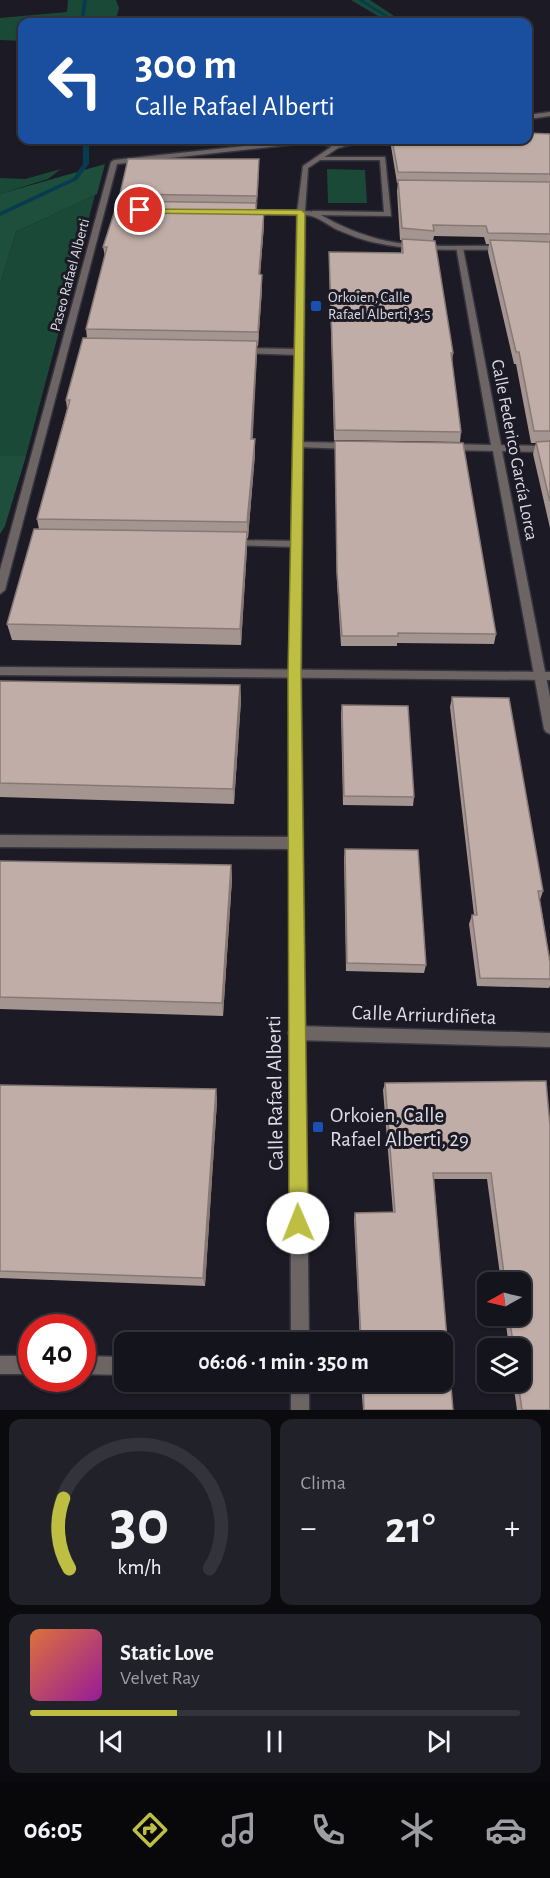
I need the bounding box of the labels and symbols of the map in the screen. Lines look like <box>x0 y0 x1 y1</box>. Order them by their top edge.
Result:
pin <box>114 184 165 235</box>
street label: Paseo Rafael Alberti <box>48 217 92 333</box>
place label: Orkoien, Calle Rafael Alberti, 3-5 <box>328 290 430 322</box>
marker: Orkoien, Calle Rafael Alberti, 3-5 <box>309 299 323 313</box>
street label: Calle Federico García Lorca <box>488 358 540 542</box>
street label: Calle Arriurdiñeta <box>351 1002 497 1028</box>
street label: Calle Rafael Alberti <box>263 1015 287 1171</box>
place label: Orkoien, Calle Rafael Alberti, 29 <box>330 1105 469 1150</box>
marker: Orkoien, Calle Rafael Alberti, 29 <box>311 1120 325 1134</box>
position arrow <box>266 1191 330 1255</box>
north arrow <box>477 1272 531 1326</box>
speed limit sign: 40 <box>18 1314 96 1392</box>

